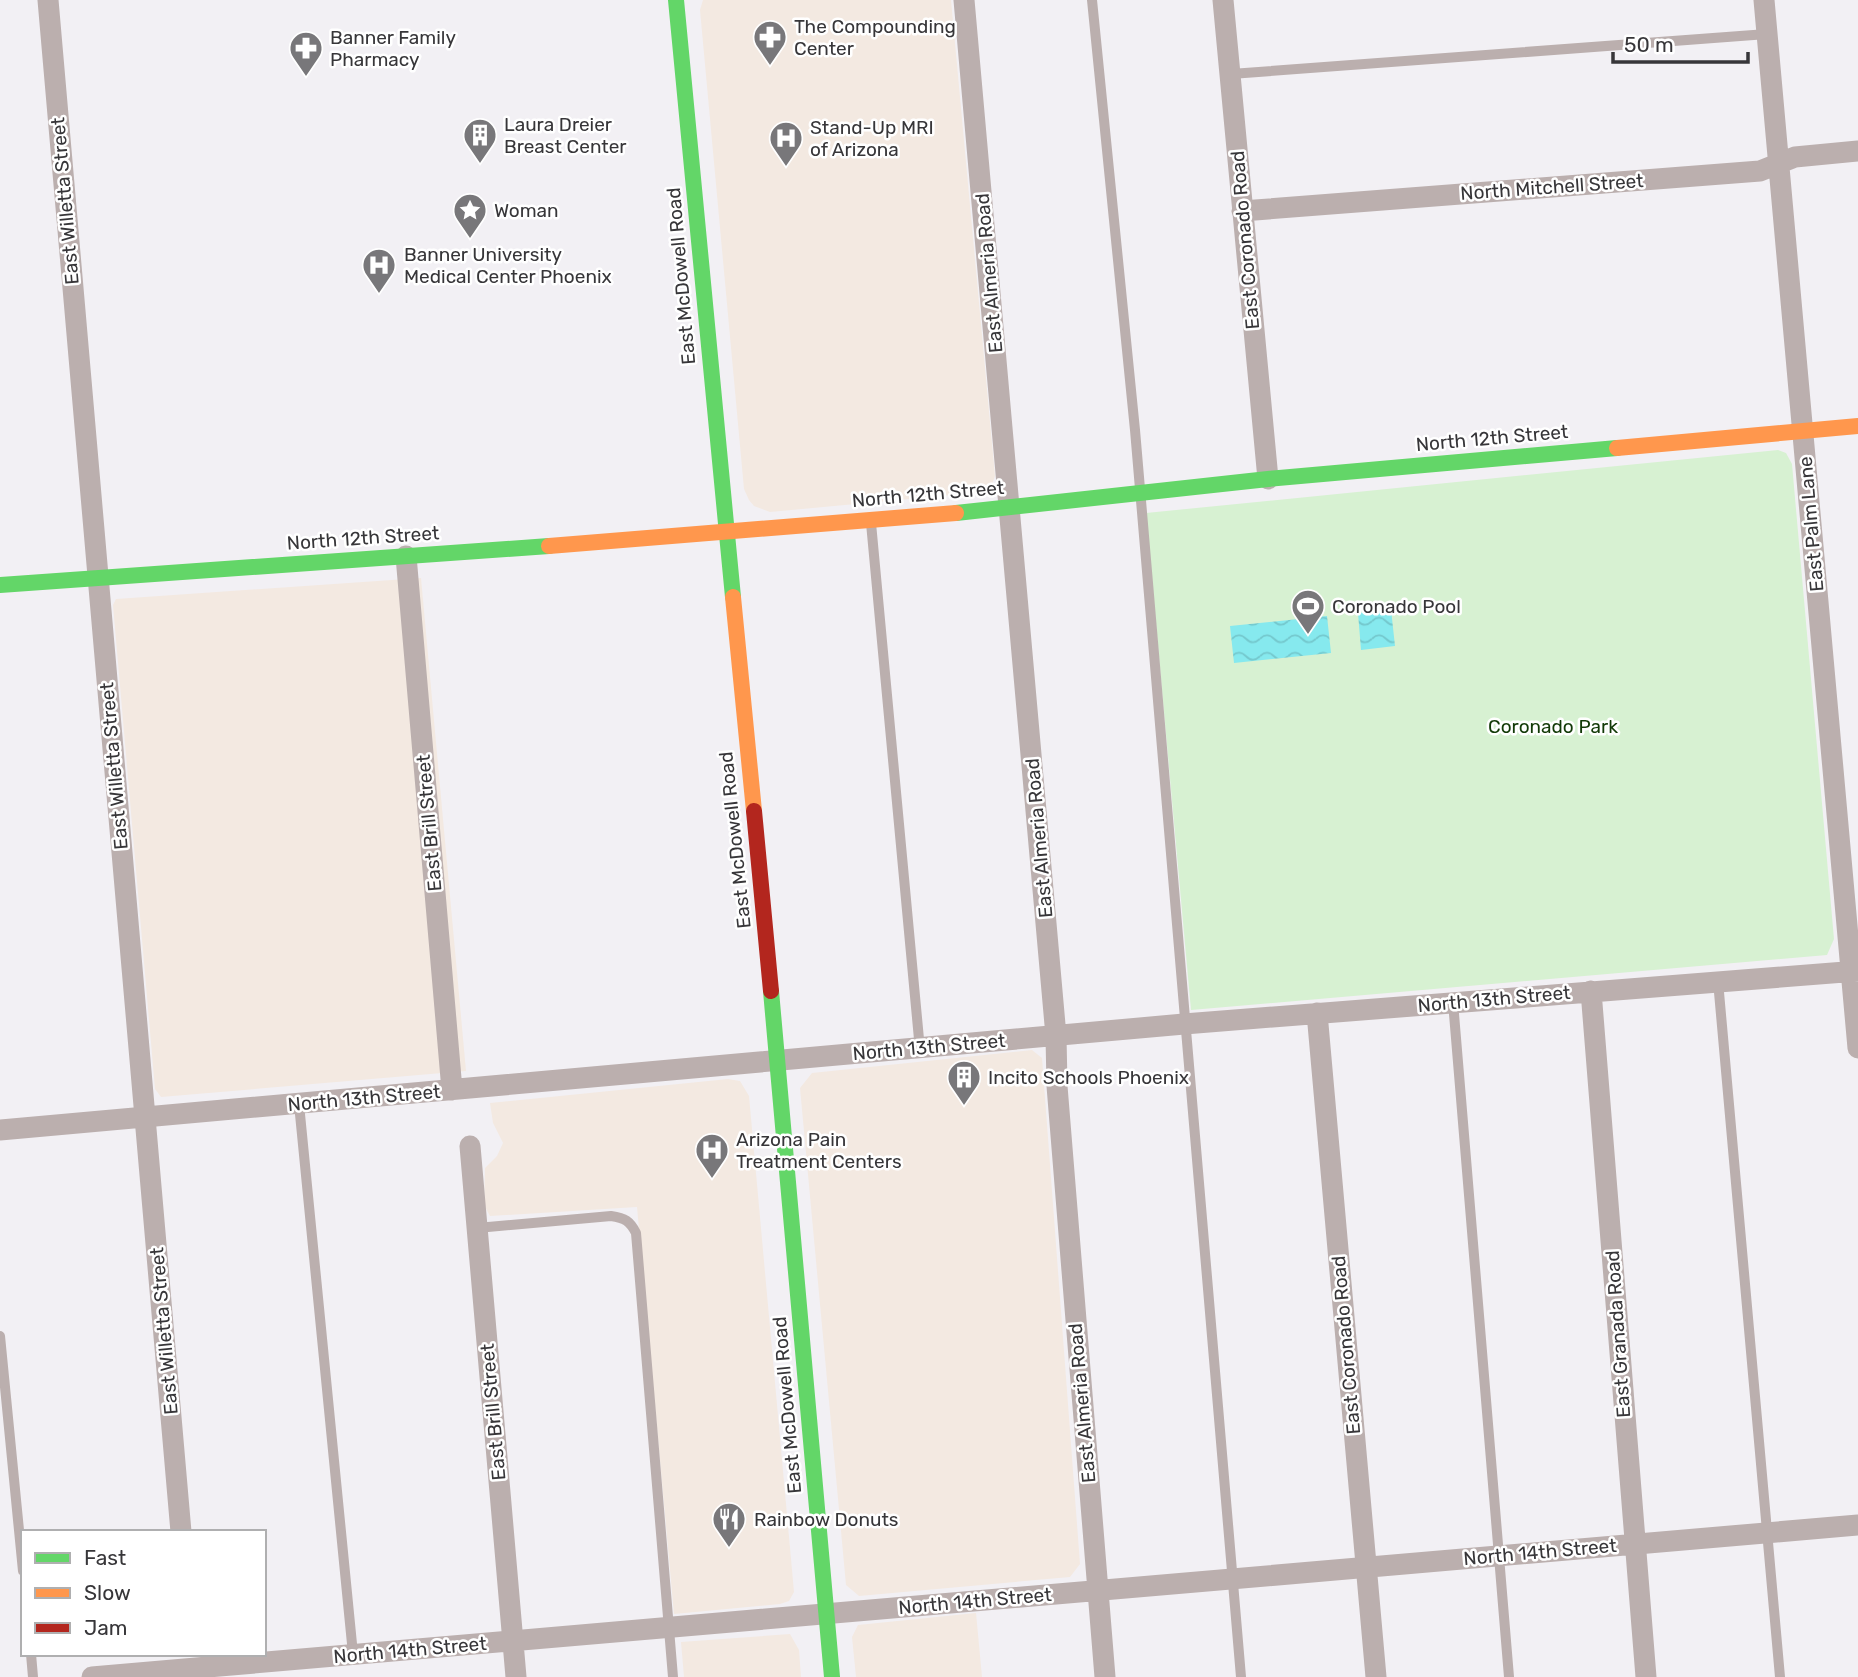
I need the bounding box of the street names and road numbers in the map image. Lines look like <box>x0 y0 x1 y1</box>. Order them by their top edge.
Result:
street label: East Willetta Street <box>46 116 84 286</box>
street label: East Coronado Road <box>1226 150 1264 330</box>
street label: North Mitchell Street <box>1460 169 1645 205</box>
street label: East McDowell Road <box>662 187 700 365</box>
street label: East Almeria Road <box>971 192 1007 354</box>
street label: North 12th Street <box>1415 420 1570 456</box>
street label: East Palm Lane <box>1794 455 1828 593</box>
street label: North 12th Street <box>851 476 1006 512</box>
street label: North 12th Street <box>286 521 441 555</box>
street label: East Willetta Street <box>95 681 133 851</box>
street label: East McDowell Road <box>714 750 756 930</box>
street label: East Brill Street <box>412 753 446 892</box>
street label: East Almeria Road <box>1021 757 1057 919</box>
street label: North 13th Street <box>1417 981 1572 1017</box>
street label: North 13th Street <box>852 1029 1007 1065</box>
street label: North 13th Street <box>287 1080 442 1116</box>
street label: East Willetta Street <box>145 1246 183 1416</box>
street label: East Granada Road <box>1601 1250 1635 1418</box>
street label: East Coronado Road <box>1327 1255 1365 1435</box>
street label: East McDowell Road <box>768 1316 806 1494</box>
street label: East Almeria Road <box>1064 1322 1100 1484</box>
street label: East Brill Street <box>476 1342 510 1481</box>
street label: North 14th Street <box>1463 1534 1618 1570</box>
street label: North 14th Street <box>898 1583 1053 1619</box>
street label: North 14th Street <box>333 1632 488 1668</box>

